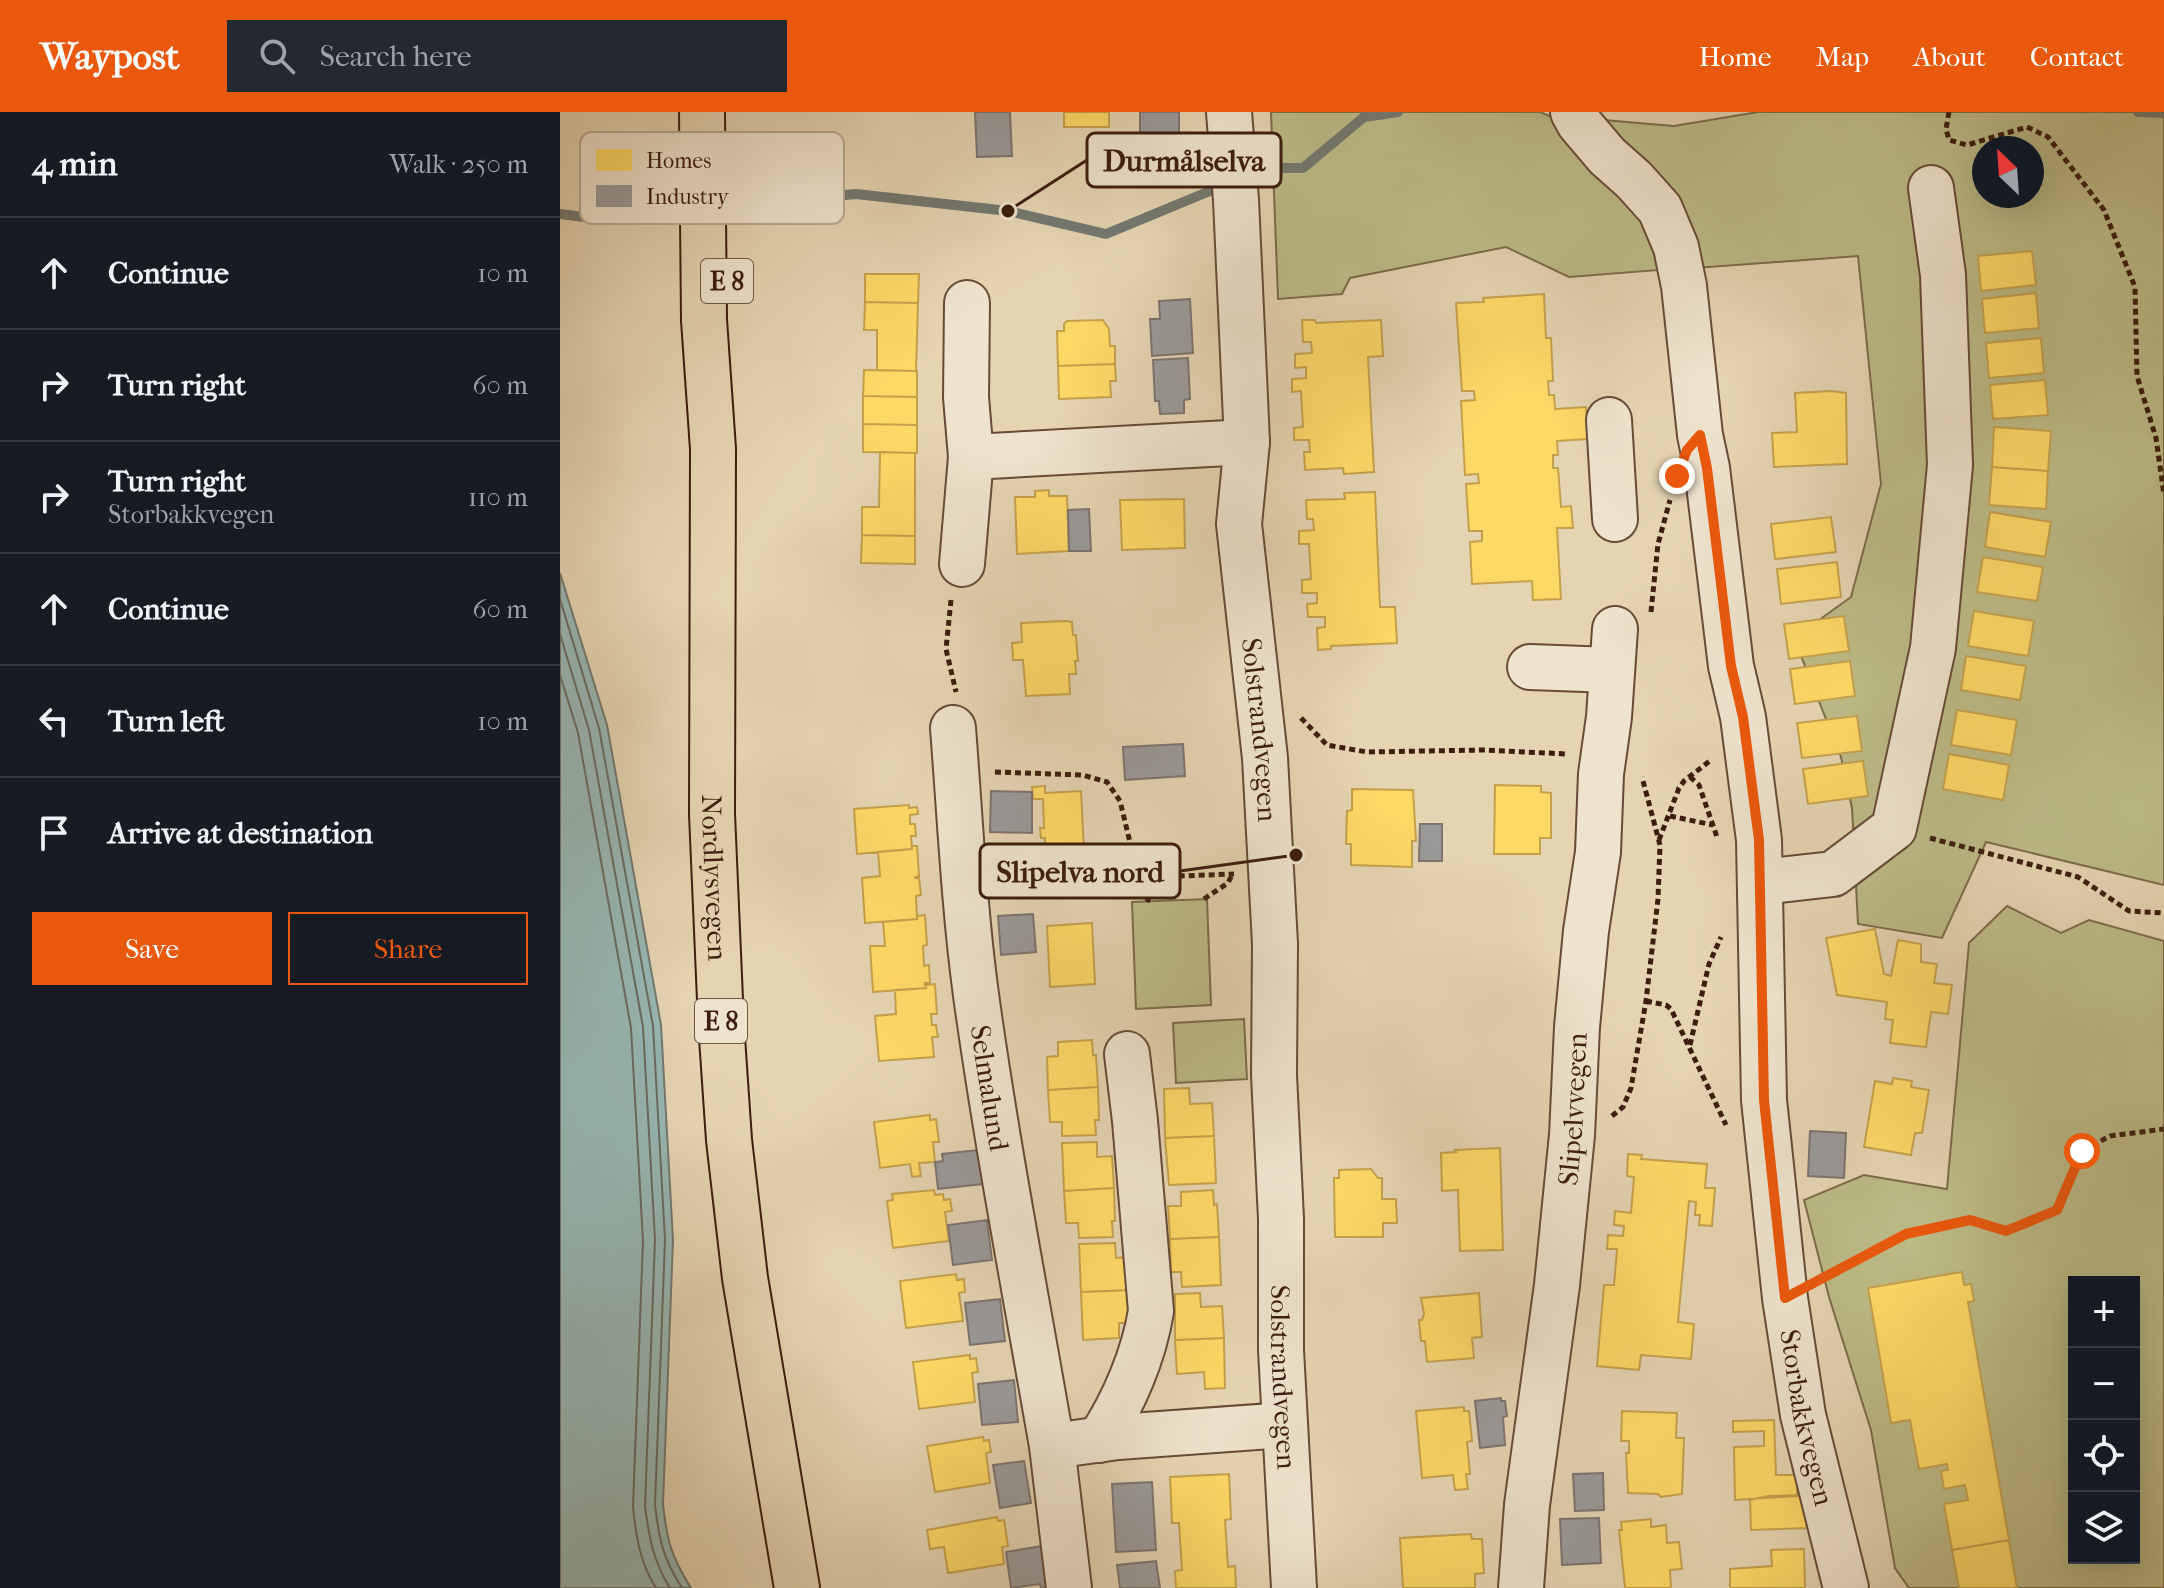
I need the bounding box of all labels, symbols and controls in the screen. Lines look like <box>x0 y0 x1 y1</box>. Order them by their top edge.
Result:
search box <box>227 20 787 92</box>
text: Waypost <box>40 34 179 79</box>
icon: search <box>255 34 299 78</box>
text: Search here <box>319 39 472 74</box>
text: Home <box>1699 40 1772 73</box>
text: Map <box>1816 40 1869 73</box>
text: About <box>1913 40 1986 73</box>
text: Contact <box>2030 40 2124 73</box>
legend <box>580 132 844 224</box>
callout: Durmålselva <box>1087 133 1281 187</box>
north arrow <box>1972 136 2044 208</box>
text: 4 min <box>32 144 117 184</box>
text: Durmålselva <box>1103 144 1266 179</box>
text: Homes <box>646 148 711 174</box>
text: Walk · 250 m <box>389 149 528 180</box>
text: Industry <box>646 184 730 210</box>
icon: ahead <box>32 251 76 295</box>
text: Continue <box>108 256 229 291</box>
text: 10 m <box>477 258 528 289</box>
road number: E 8 <box>701 259 753 303</box>
icon: right <box>32 363 76 407</box>
text: Turn right <box>108 368 246 403</box>
text: 60 m <box>472 370 528 401</box>
route end <box>1659 458 1695 494</box>
text: Turn right <box>108 464 246 499</box>
icon: right <box>32 475 76 519</box>
text: 110 m <box>468 482 528 513</box>
text: Storbakkvegen <box>108 499 274 530</box>
icon: ahead <box>32 587 76 631</box>
text: Continue <box>108 592 229 627</box>
text: 60 m <box>472 594 528 625</box>
street label: Solstrandvegen <box>1235 636 1284 823</box>
icon: left <box>32 699 76 743</box>
text: Turn left <box>108 704 225 739</box>
text: 10 m <box>477 706 528 737</box>
street label: Nordlysvegen <box>695 794 734 961</box>
icon: arrive <box>32 811 76 855</box>
text: Arrive at destination <box>108 816 373 851</box>
callout: Slipelva nord <box>980 844 1180 898</box>
text: Slipelva nord <box>996 855 1165 890</box>
button: Save <box>32 912 272 985</box>
button: Share <box>288 912 528 985</box>
road number: E 8 <box>695 999 747 1043</box>
street label: Selmalund <box>963 1023 1016 1154</box>
street label: Slipelvvegen <box>1551 1032 1594 1187</box>
route start <box>2064 1133 2100 1169</box>
map controls <box>2068 1276 2140 1564</box>
button: + <box>2068 1276 2140 1348</box>
street label: Solstrandvegen <box>1264 1285 1304 1470</box>
street label: Storbakkvegen <box>1773 1327 1841 1509</box>
button: − <box>2068 1348 2140 1420</box>
button: locate <box>2068 1420 2140 1492</box>
button: layers <box>2068 1492 2140 1564</box>

